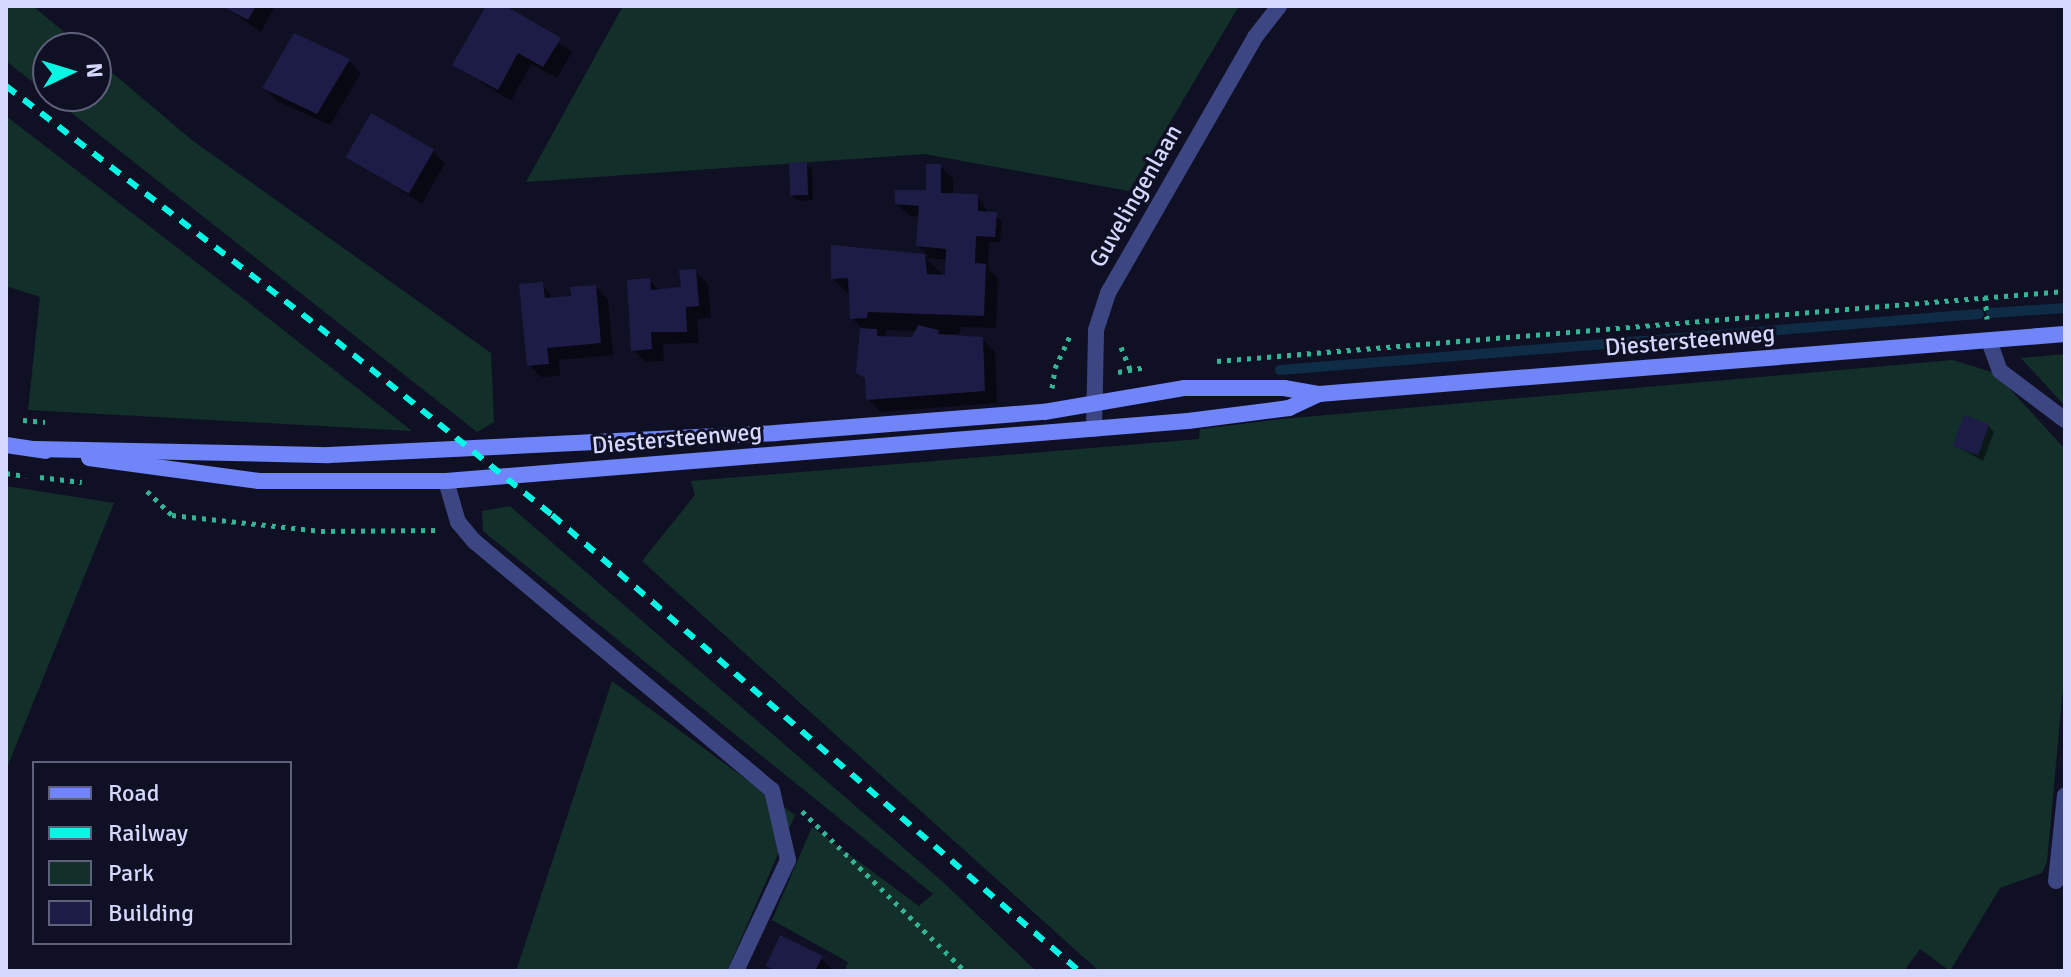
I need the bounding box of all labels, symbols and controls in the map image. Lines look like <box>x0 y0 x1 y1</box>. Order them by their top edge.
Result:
north arrow <box>32 32 112 112</box>
text: N <box>80 62 108 79</box>
street label: Guvelingenlaan <box>1084 120 1188 272</box>
street label: Diestersteenweg <box>1604 319 1776 363</box>
street label: Diestersteenweg <box>591 417 763 461</box>
legend <box>32 761 292 945</box>
text: Road <box>108 778 159 808</box>
text: Railway <box>108 818 188 848</box>
text: Park <box>108 858 154 888</box>
text: Building <box>108 898 194 928</box>

